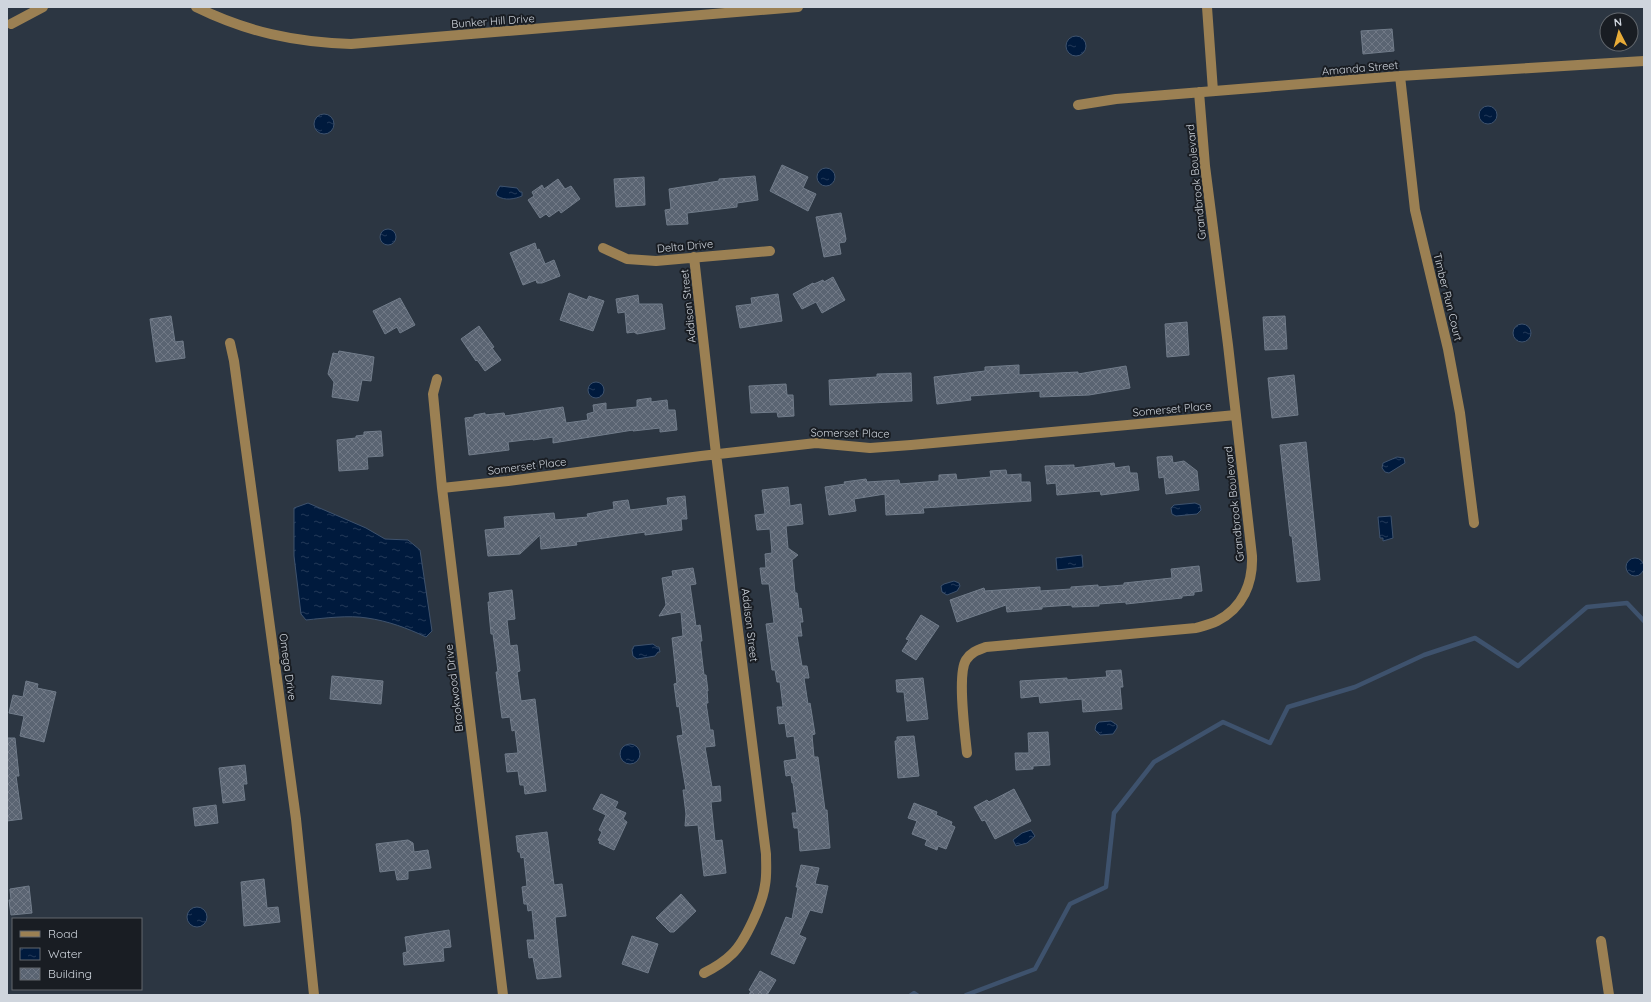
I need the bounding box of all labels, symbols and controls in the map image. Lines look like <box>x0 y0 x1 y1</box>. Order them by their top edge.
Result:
street label: Bunker Hill Drive <box>451 11 535 31</box>
north arrow <box>1599 12 1639 52</box>
text: N <box>1613 15 1623 29</box>
street label: Amanda Street <box>1321 58 1399 78</box>
street label: Grandbrook Boulevard <box>1183 124 1209 240</box>
street label: Delta Drive <box>656 237 714 255</box>
street label: Timber Run Court <box>1430 252 1466 343</box>
street label: Addison Street <box>677 268 699 344</box>
street label: Somerset Place <box>1132 399 1212 419</box>
street label: Somerset Place <box>810 425 890 441</box>
street label: Grandbrook Boulevard <box>1221 446 1247 562</box>
street label: Somerset Place <box>487 454 567 478</box>
street label: Addison Street <box>739 587 761 663</box>
street label: Omega Drive <box>276 633 300 701</box>
street label: Brookwood Drive <box>442 643 466 733</box>
legend <box>12 918 142 990</box>
text: Road <box>48 926 78 941</box>
text: Water <box>48 946 83 961</box>
text: Building <box>48 966 92 981</box>

